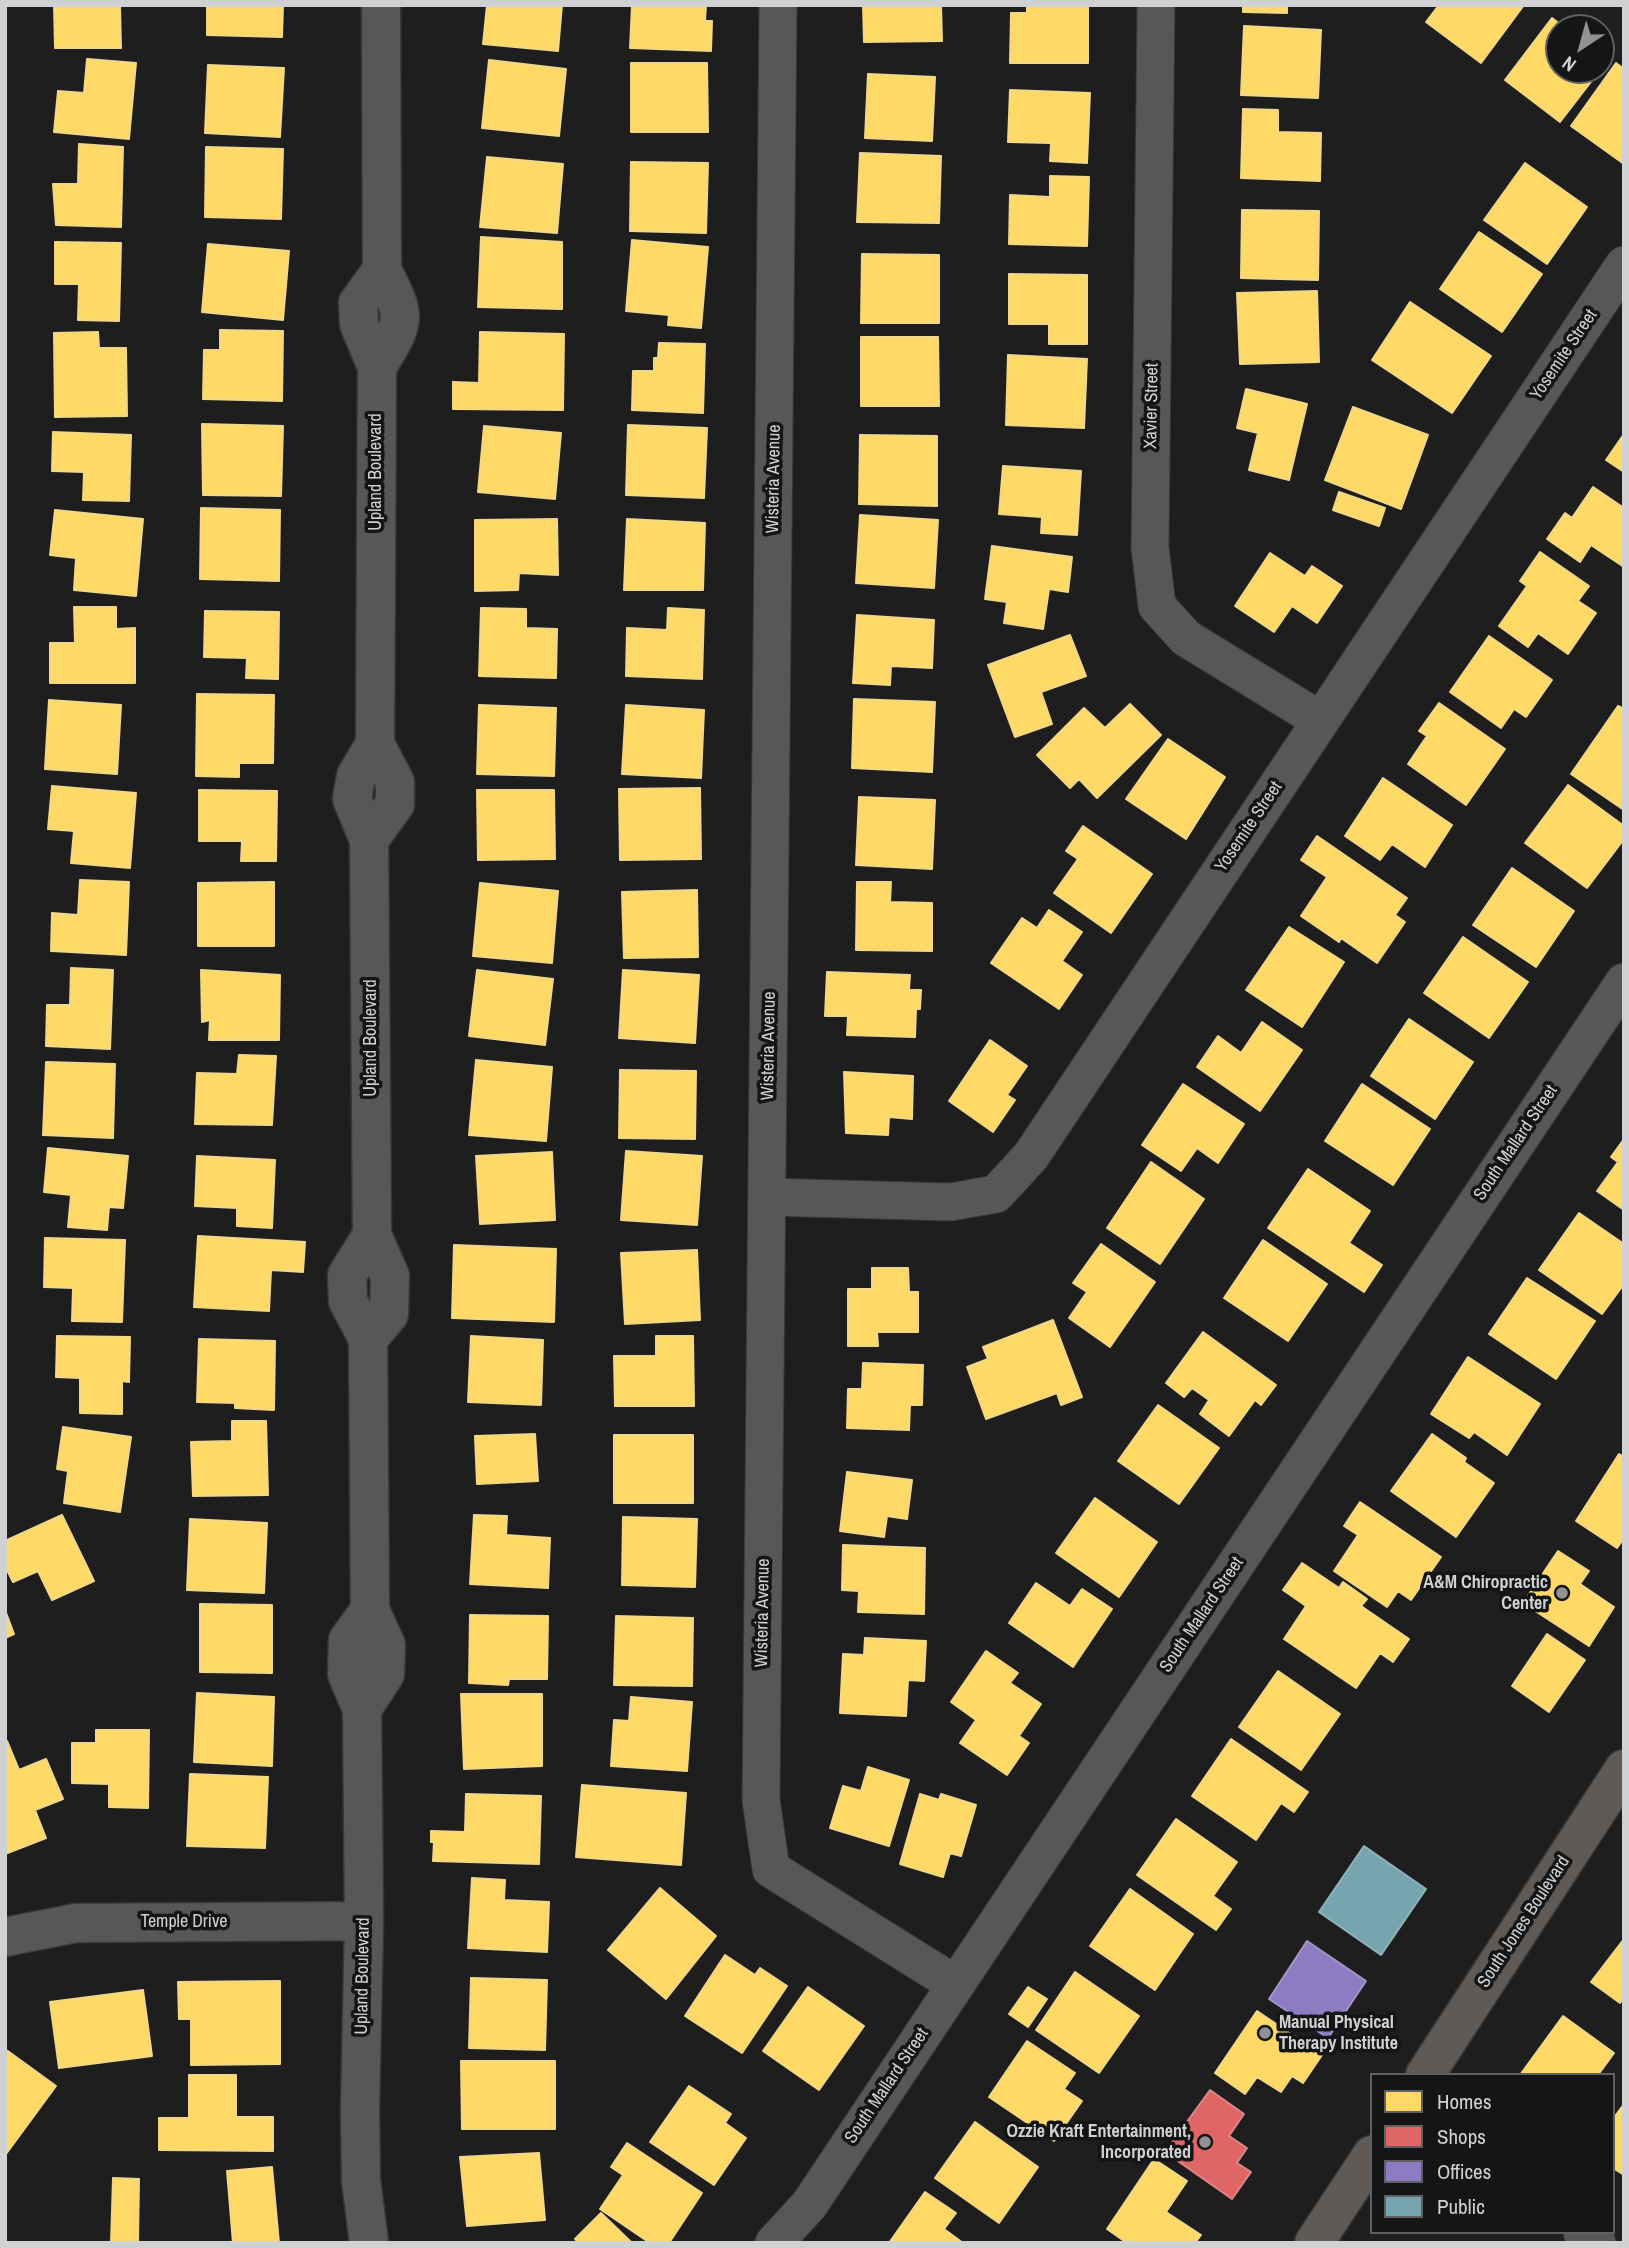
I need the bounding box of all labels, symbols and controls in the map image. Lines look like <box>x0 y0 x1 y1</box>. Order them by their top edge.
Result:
north arrow <box>1545 14 1615 84</box>
text: N <box>1557 51 1581 78</box>
street label: Yosemite Street <box>1526 306 1602 404</box>
street label: Xavier Street <box>1140 363 1164 449</box>
street label: Upland Boulevard <box>365 413 387 531</box>
street label: Wisteria Avenue <box>762 424 786 534</box>
street label: Yosemite Street <box>1211 778 1287 876</box>
street label: Upland Boulevard <box>360 979 382 1097</box>
street label: Wisteria Avenue <box>757 991 781 1101</box>
street label: South Mallard Street <box>1469 1081 1563 1205</box>
street label: South Mallard Street <box>1155 1553 1249 1677</box>
street label: Wisteria Avenue <box>751 1558 775 1668</box>
place label: A&M Chiropractic Center <box>1423 1572 1548 1614</box>
marker: A&M Chiropractic Center <box>1554 1585 1570 1601</box>
street label: South Jones Boulevard <box>1473 1852 1575 1992</box>
street label: Temple Drive <box>141 1911 227 1933</box>
street label: Upland Boulevard <box>351 1917 375 2035</box>
place label: Manual Physical Therapy Institute <box>1279 2012 1398 2054</box>
street label: South Mallard Street <box>840 2024 934 2148</box>
marker: Manual Physical Therapy Institute <box>1257 2025 1273 2041</box>
legend <box>1370 2073 1615 2234</box>
text: Homes <box>1437 2087 1492 2116</box>
place label: Ozzie Kraft Entertainment, Incorporated <box>1006 2121 1191 2164</box>
text: Shops <box>1437 2122 1486 2151</box>
marker: Ozzie Kraft Entertainment, Incorporated <box>1197 2134 1213 2150</box>
text: Offices <box>1437 2157 1491 2186</box>
text: Public <box>1437 2192 1485 2221</box>

